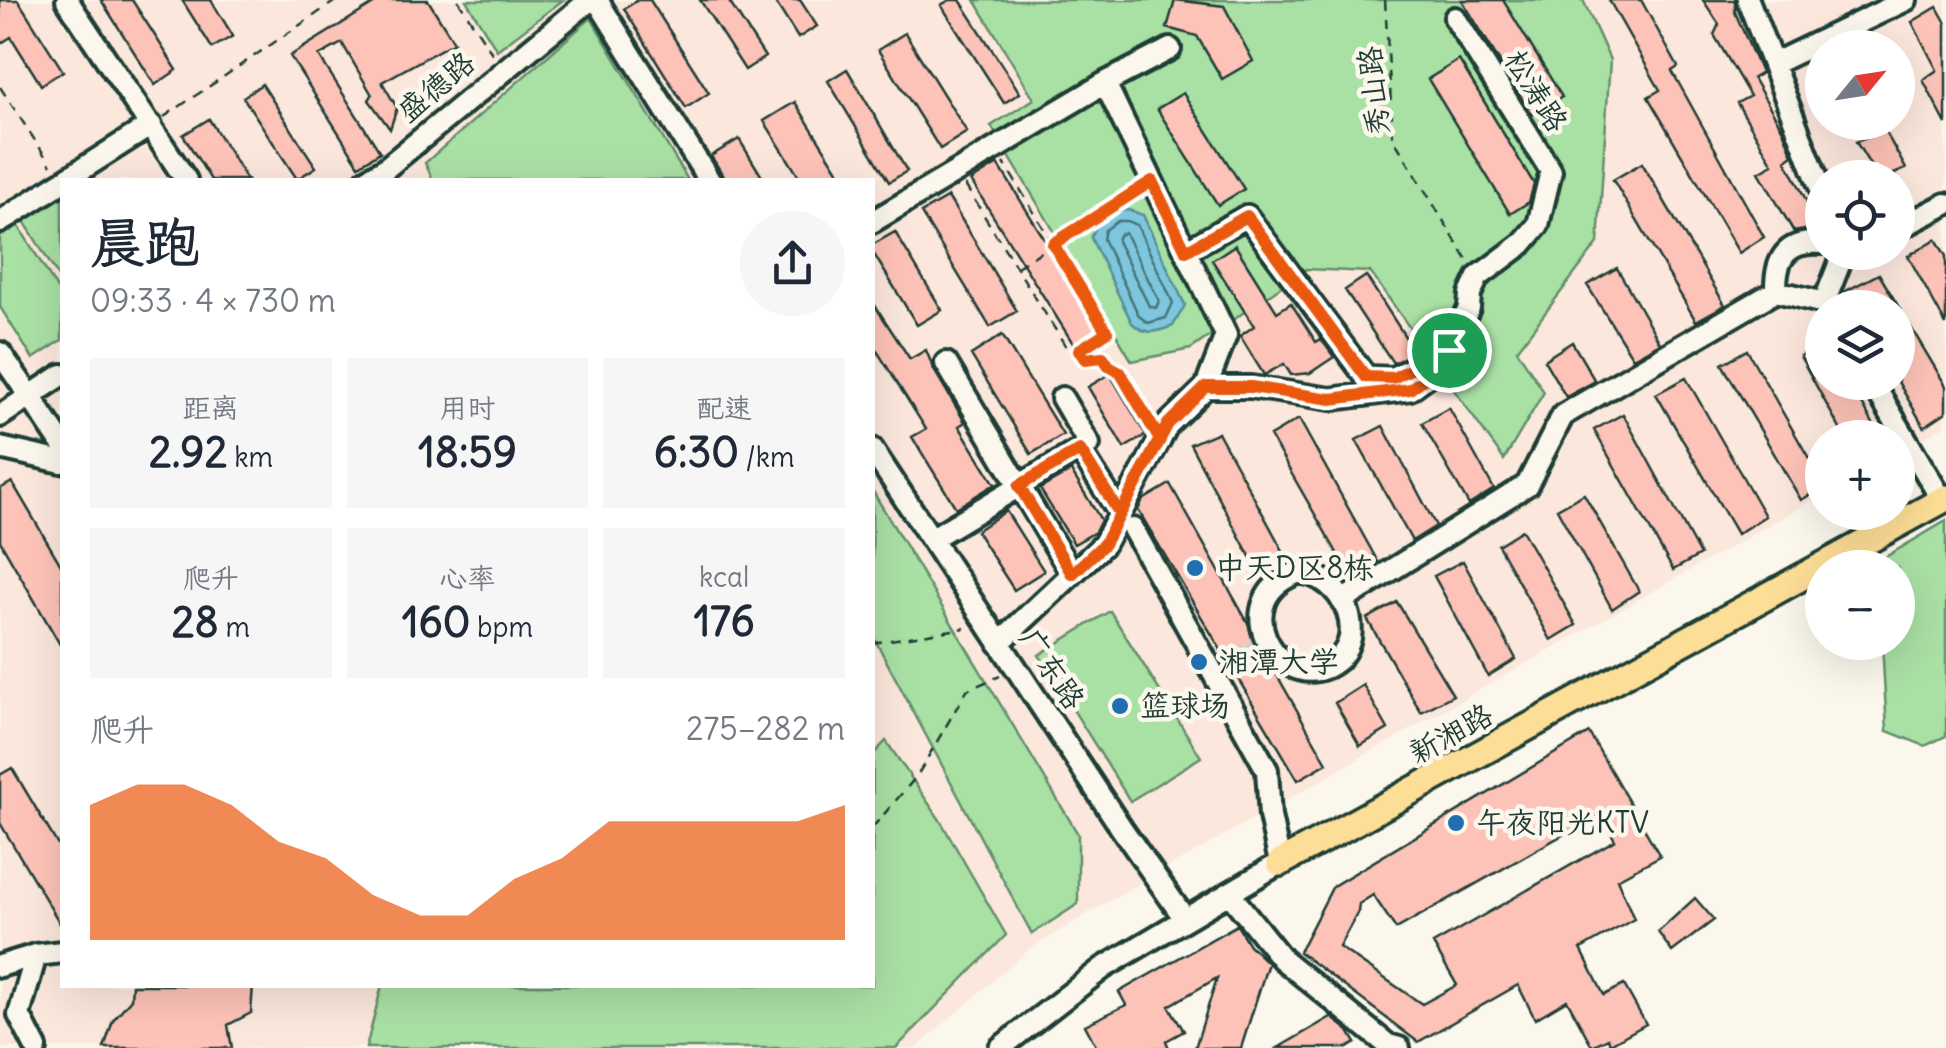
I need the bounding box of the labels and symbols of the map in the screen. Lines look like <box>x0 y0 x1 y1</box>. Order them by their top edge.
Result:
north arrow <box>1805 30 1915 140</box>
street label: 松涛路 <box>1497 42 1577 139</box>
street label: 盛德路 <box>389 43 482 130</box>
street label: 秀山路 <box>1349 44 1397 138</box>
pin <box>1407 308 1492 393</box>
place label: 中天D区8栋 <box>1215 548 1374 586</box>
marker: 中天D区8栋 <box>1184 557 1206 579</box>
street label: 广东路 <box>1012 621 1094 716</box>
place label: 湘潭大学 <box>1219 642 1339 680</box>
marker: 湘潭大学 <box>1188 651 1210 673</box>
place label: 篮球场 <box>1140 686 1230 724</box>
marker: 篮球场 <box>1109 695 1131 717</box>
street label: 新湘路 <box>1402 695 1499 772</box>
place label: 午夜阳光KTV <box>1476 803 1649 841</box>
marker: 午夜阳光KTV <box>1445 812 1467 834</box>

